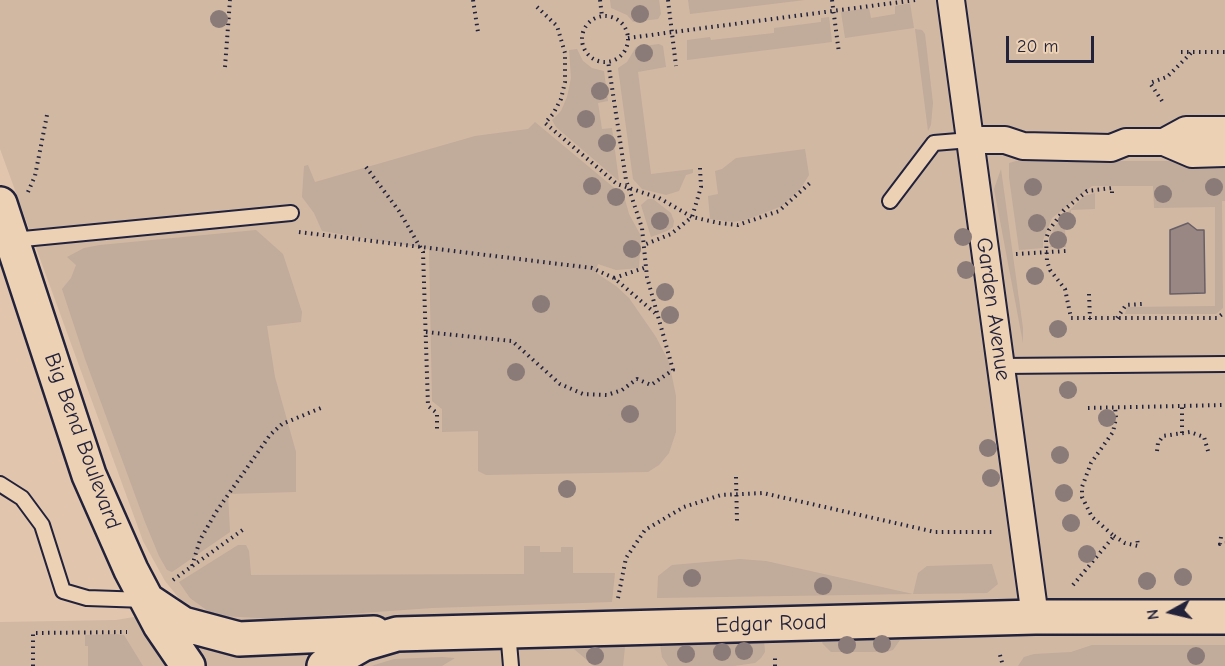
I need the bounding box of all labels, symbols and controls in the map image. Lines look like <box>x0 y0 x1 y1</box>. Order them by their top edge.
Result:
scale bar <box>1009 24 1098 62</box>
text: 20 m <box>1017 36 1058 57</box>
street label: Garden Avenue <box>970 236 1016 382</box>
street label: Big Bend Boulevard <box>38 349 126 533</box>
north arrow <box>1141 582 1201 642</box>
text: N <box>1144 608 1163 621</box>
street label: Edgar Road <box>715 609 827 639</box>

